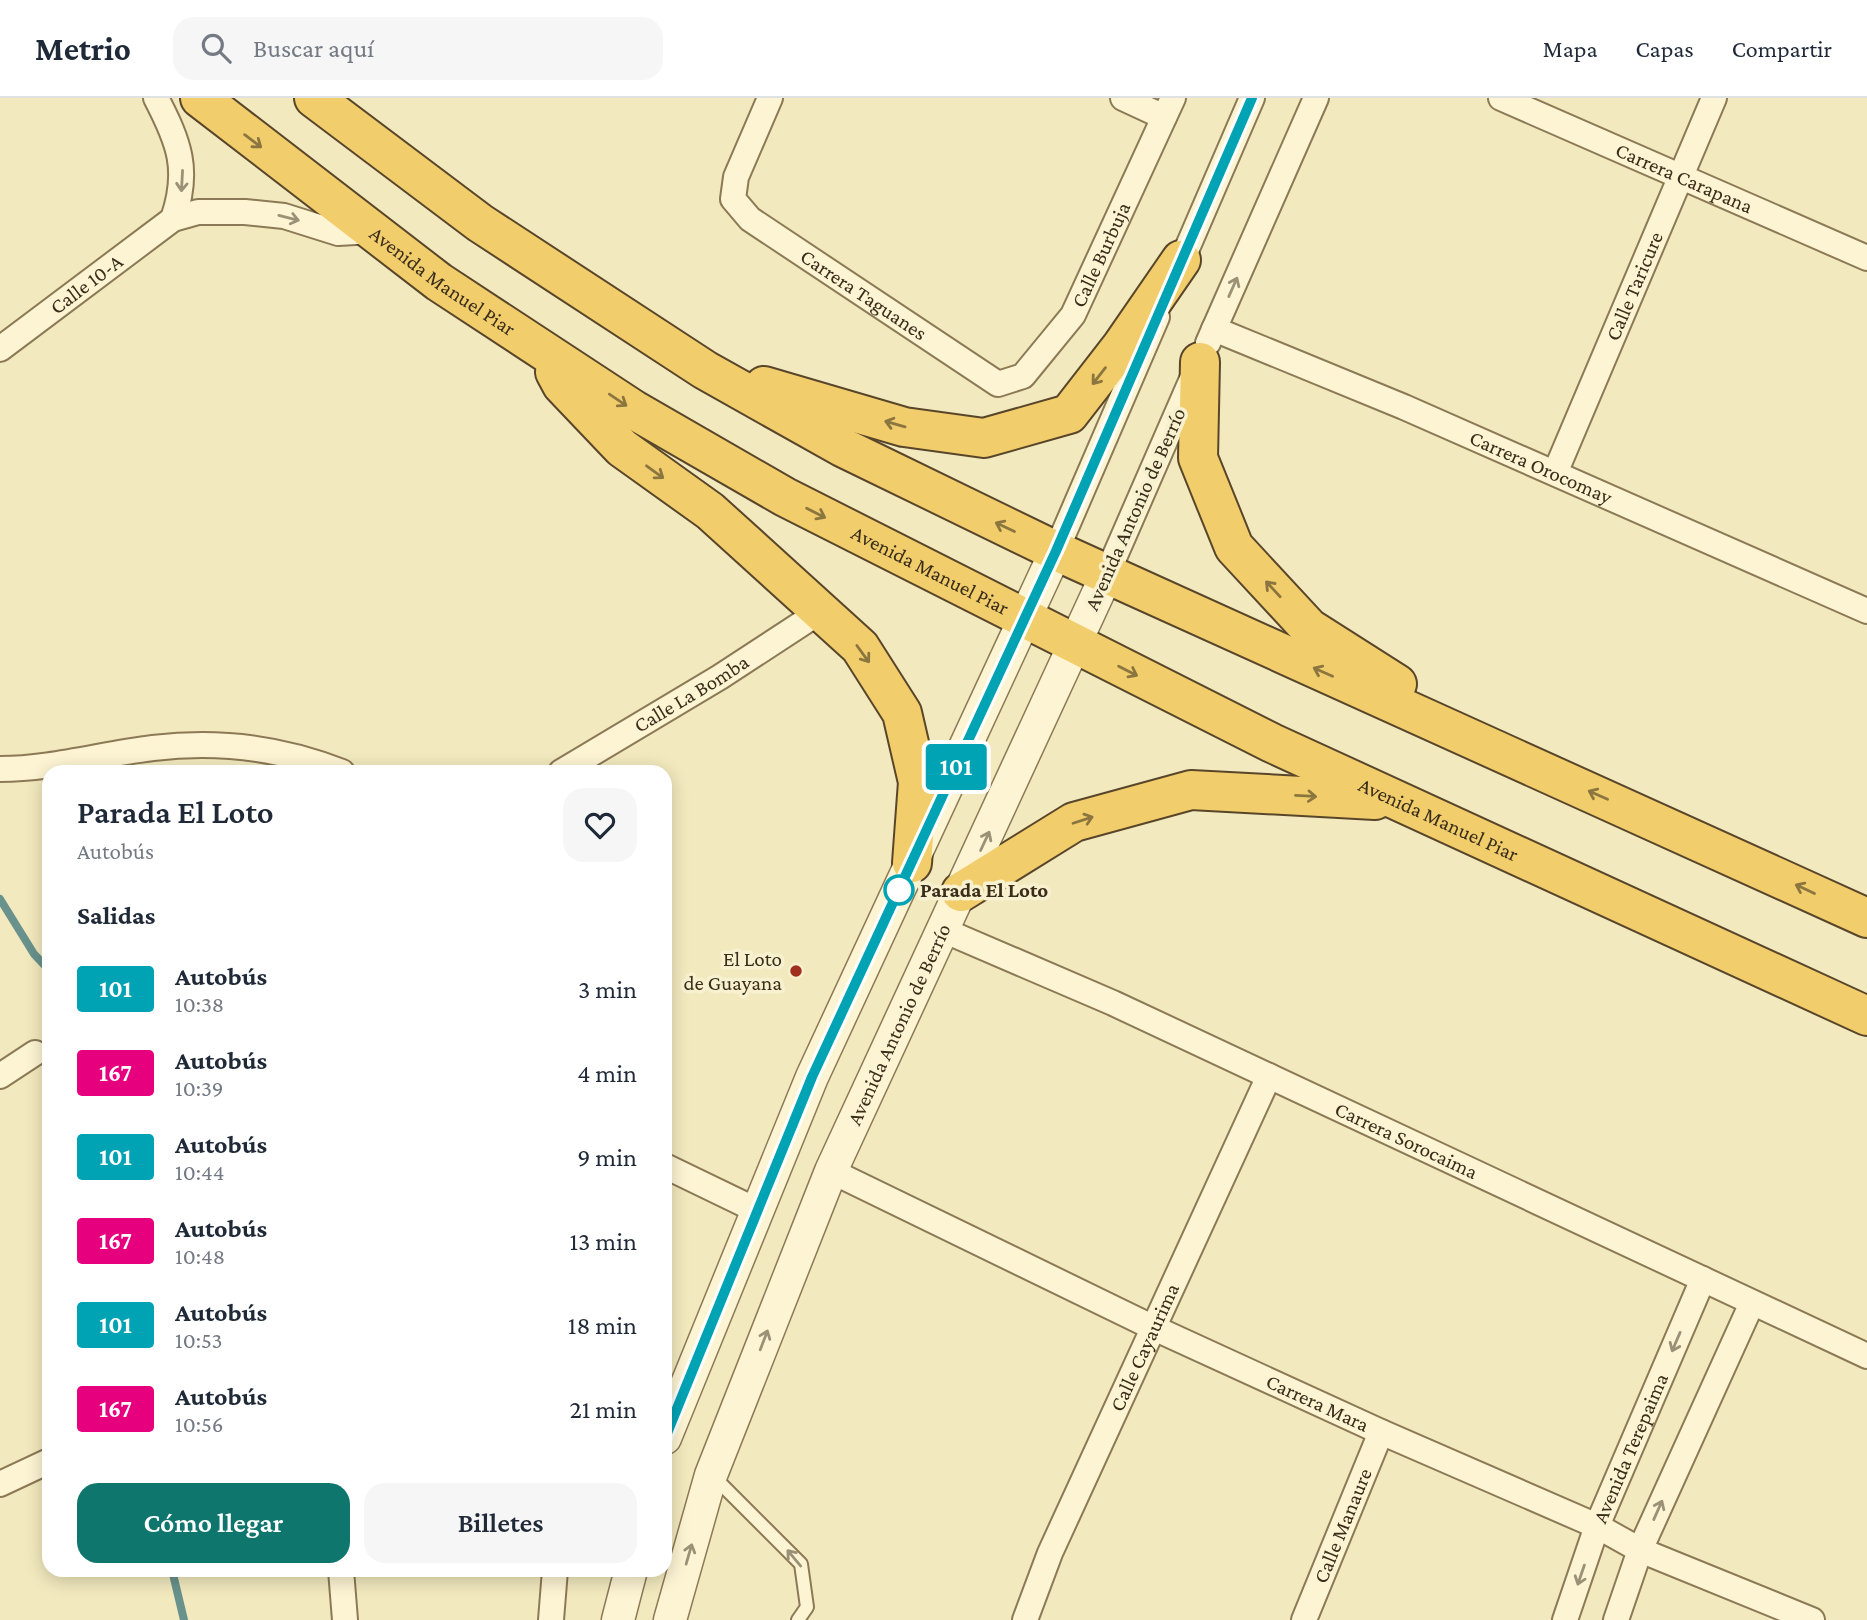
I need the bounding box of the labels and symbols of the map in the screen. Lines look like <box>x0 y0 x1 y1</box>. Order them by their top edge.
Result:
one-way arrow <box>243 134 262 149</box>
street label: Carrera Carapana <box>1612 138 1757 219</box>
one-way arrow <box>175 169 188 192</box>
street label: Calle Burbuja <box>1066 198 1136 311</box>
one-way arrow <box>277 212 300 225</box>
street label: Avenida Manuel Piar <box>365 221 520 341</box>
street label: Calle Taricure <box>1601 228 1668 344</box>
street label: Carrera Taguanes <box>796 244 931 345</box>
street label: Calle 10-A <box>45 249 127 319</box>
one-way arrow <box>1227 277 1240 298</box>
one-way arrow <box>1091 366 1106 384</box>
one-way arrow <box>608 393 628 407</box>
street label: Avenida Antonio de Berrío <box>1079 404 1191 614</box>
one-way arrow <box>884 417 906 430</box>
street label: Carrera Orocomay <box>1466 425 1616 509</box>
one-way arrow <box>645 465 664 479</box>
one-way arrow <box>805 507 826 521</box>
one-way arrow <box>994 520 1016 533</box>
street label: Avenida Manuel Piar <box>848 521 1014 620</box>
one-way arrow <box>1264 581 1281 598</box>
one-way arrow <box>855 644 870 663</box>
street label: Calle La Bomba <box>630 649 753 738</box>
one-way arrow <box>1117 664 1138 678</box>
one-way arrow <box>1313 665 1334 678</box>
line badge: 101 <box>916 744 996 790</box>
street label: Avenida Manuel Piar <box>1355 772 1523 867</box>
one-way arrow <box>1588 788 1609 801</box>
one-way arrow <box>1294 789 1317 802</box>
one-way arrow <box>1071 813 1093 826</box>
one-way arrow <box>979 830 992 851</box>
marker: Parada El Loto <box>884 875 914 905</box>
place label: Parada El Loto <box>920 878 1048 902</box>
one-way arrow <box>1795 882 1816 895</box>
street label: Avenida Antonio de Berrío <box>842 920 956 1129</box>
place label: El Loto de Guayana <box>683 947 782 995</box>
marker: El Loto de Guayana <box>788 963 804 979</box>
street label: Carrera Sorocaima <box>1331 1097 1482 1184</box>
street label: Calle Cayaurima <box>1105 1279 1184 1415</box>
one-way arrow <box>759 1330 772 1351</box>
one-way arrow <box>1669 1330 1682 1352</box>
street label: Carrera Mara <box>1262 1369 1373 1437</box>
street label: Avenida Terepaima <box>1588 1369 1673 1527</box>
street label: Calle Manaure <box>1308 1465 1377 1587</box>
one-way arrow <box>1652 1500 1665 1522</box>
one-way arrow <box>683 1544 696 1566</box>
one-way arrow <box>786 1549 802 1567</box>
one-way arrow <box>1574 1564 1587 1586</box>

